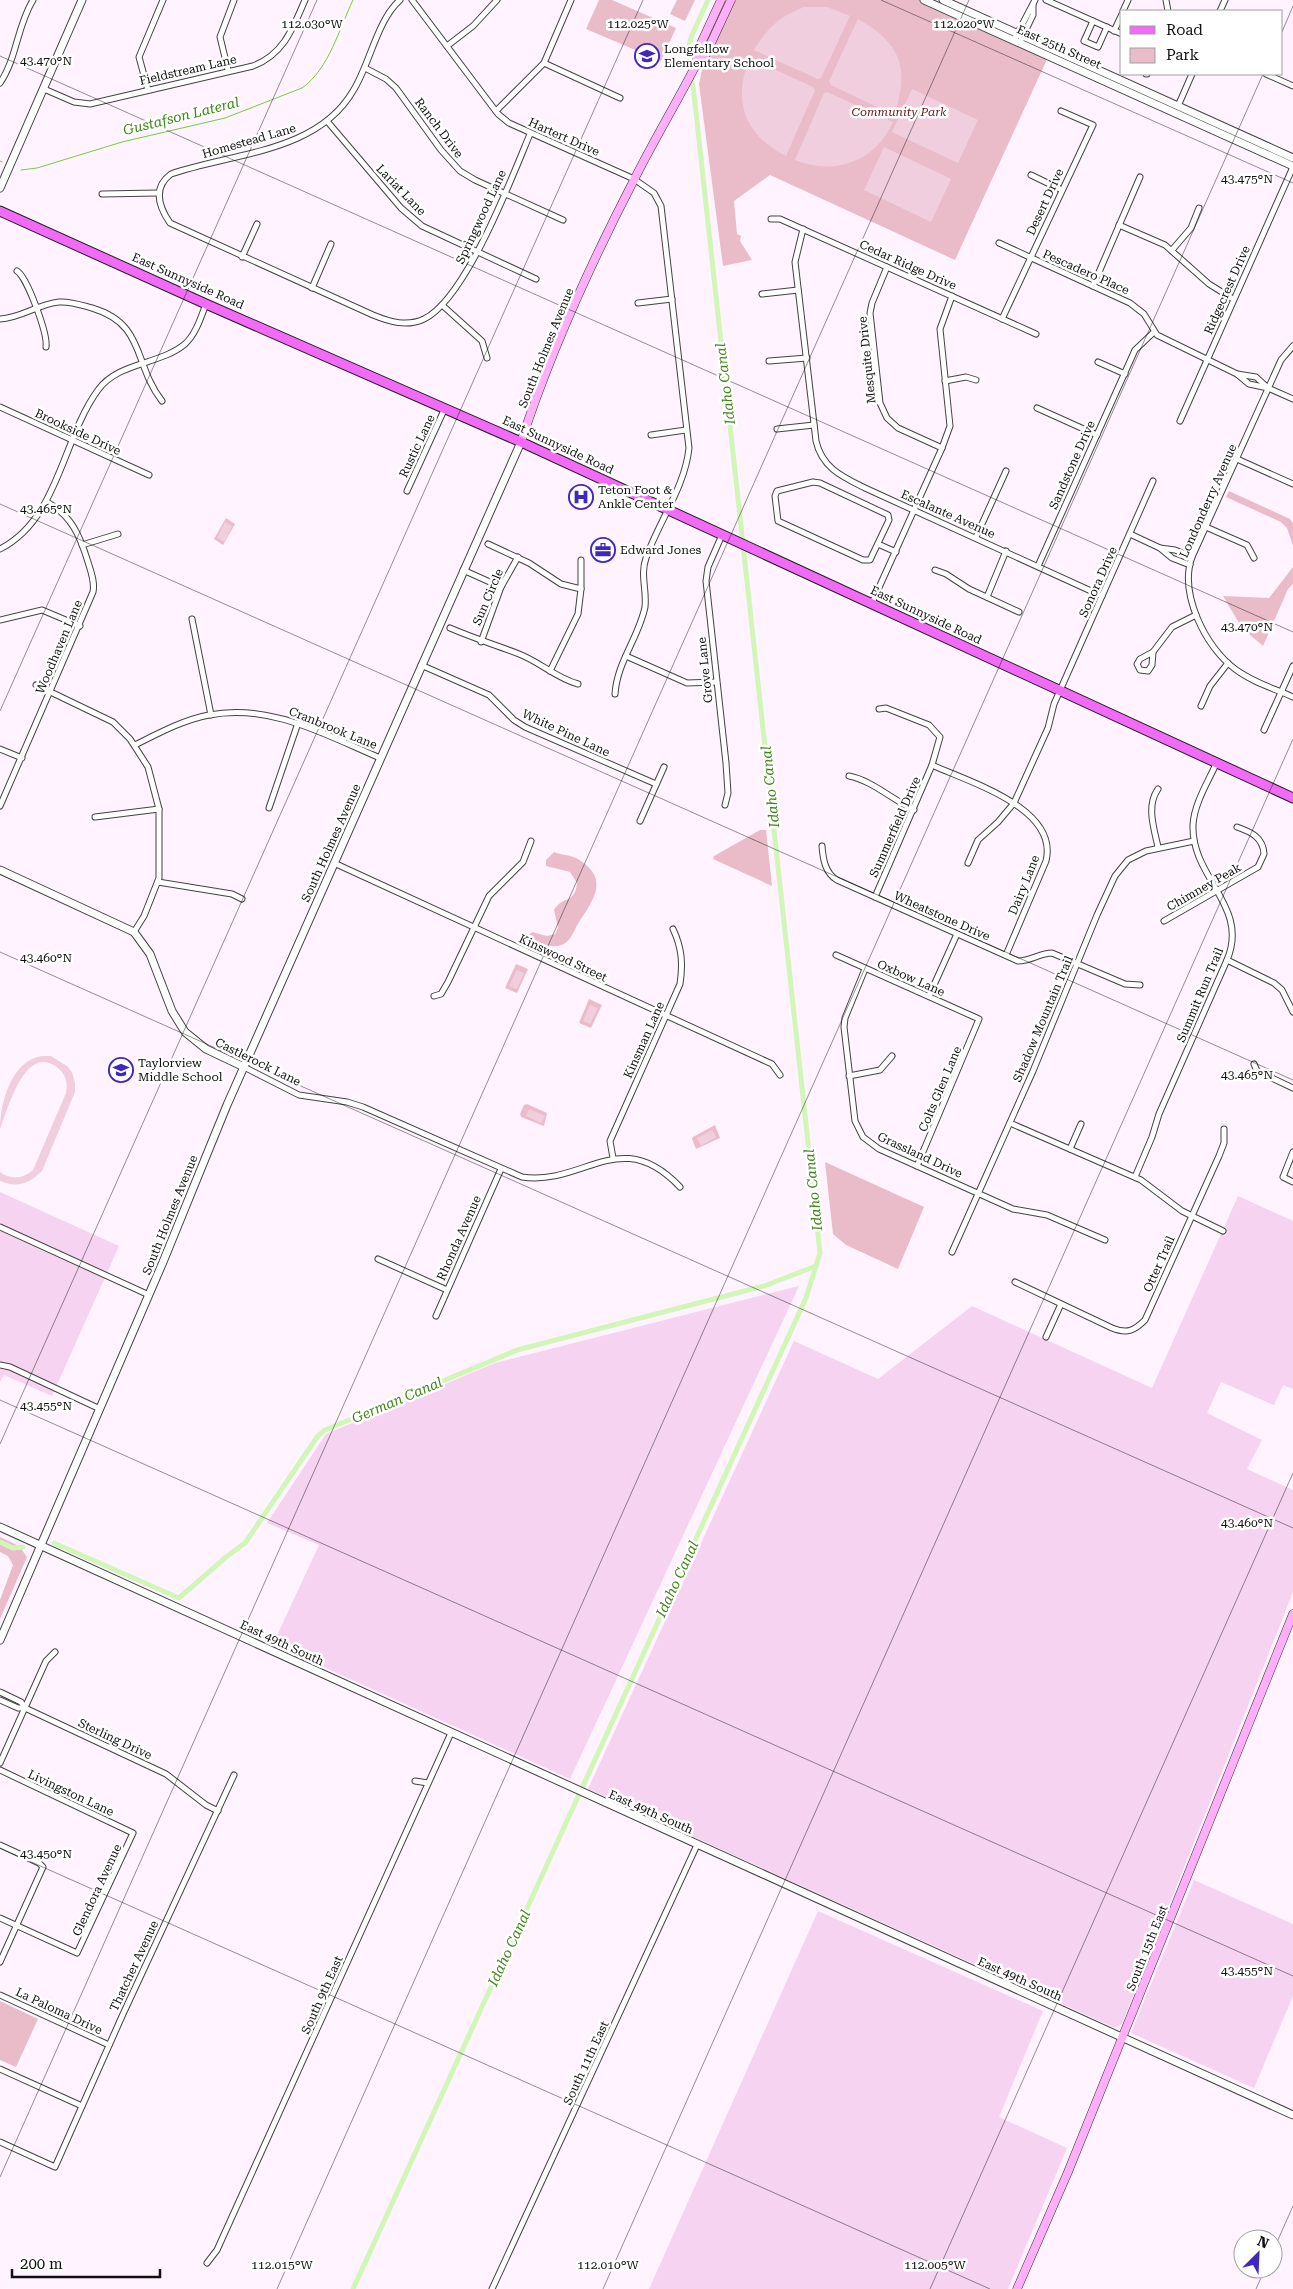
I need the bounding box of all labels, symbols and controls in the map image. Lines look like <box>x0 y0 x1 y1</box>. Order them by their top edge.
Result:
legend <box>1120 10 1283 75</box>
text: 112.030°W <box>281 17 344 31</box>
text: 112.025°W <box>607 17 670 31</box>
text: 112.020°W <box>933 17 996 31</box>
text: Road <box>1166 21 1203 39</box>
street label: East 25th Street <box>1015 22 1104 72</box>
place label: Longfellow Elementary School <box>664 42 774 70</box>
school or university icon: Longfellow Elementary School <box>634 43 660 69</box>
text: Park <box>1166 46 1200 64</box>
street label: Fieldstream Lane <box>138 52 238 88</box>
text: 43.470°N <box>20 54 72 68</box>
water label: Gustafson Lateral <box>121 94 241 138</box>
street label: Ranch Drive <box>412 95 466 161</box>
park label: Community Park <box>852 105 947 119</box>
street label: Hartert Drive <box>526 115 602 159</box>
street label: Homestead Lane <box>201 121 298 161</box>
street label: Lariat Lane <box>373 162 429 219</box>
street label: Desert Drive <box>1023 166 1067 238</box>
street label: Springwood Lane <box>453 167 509 266</box>
text: 43.475°N <box>1221 172 1273 186</box>
street label: Cedar Ridge Drive <box>857 237 959 293</box>
street label: Ridgecrest Drive <box>1201 243 1253 337</box>
street label: Pescadero Place <box>1041 247 1132 298</box>
street label: East Sunnyside Road <box>130 250 246 312</box>
street label: South Holmes Avenue <box>516 286 577 410</box>
street label: Mesquite Drive <box>855 315 879 404</box>
water label: Idaho Canal <box>712 342 738 427</box>
street label: Brookside Drive <box>33 406 124 458</box>
street label: Rustic Lane <box>396 412 438 480</box>
street label: East Sunnyside Road <box>500 413 616 477</box>
street label: Sandstone Drive <box>1046 418 1098 512</box>
street label: Londonderry Avenue <box>1177 442 1240 560</box>
place label: Teton Foot & Ankle Center <box>598 483 674 511</box>
hospital icon: Teton Foot & Ankle Center <box>568 484 594 510</box>
street label: Escalante Avenue <box>899 487 998 541</box>
text: 43.465°N <box>20 502 72 516</box>
office icon: Edward Jones <box>590 537 616 563</box>
place label: Edward Jones <box>620 543 702 557</box>
street label: Sonora Drive <box>1076 544 1120 619</box>
street label: Sun Circle <box>470 566 506 627</box>
street label: East Sunnyside Road <box>868 583 984 647</box>
street label: Woodhaven Lane <box>33 598 85 696</box>
text: 43.470°N <box>1221 620 1273 634</box>
street label: Grove Lane <box>695 636 715 704</box>
street label: Cranbrook Lane <box>287 704 380 752</box>
street label: White Pine Lane <box>520 707 612 760</box>
water label: Idaho Canal <box>758 745 782 830</box>
street label: Summerfield Drive <box>866 774 924 880</box>
street label: South Holmes Avenue <box>299 781 364 904</box>
street label: Dairy Lane <box>1006 853 1042 917</box>
street label: Chimney Peak <box>1164 860 1244 914</box>
street label: Wheatstone Drive <box>892 889 993 944</box>
street label: Kinswood Street <box>517 931 610 985</box>
street label: Summit Run Trail <box>1174 945 1226 1044</box>
text: 43.460°N <box>20 951 72 965</box>
street label: Shadow Mountain Trail <box>1010 954 1076 1084</box>
street label: Oxbow Lane <box>875 957 947 999</box>
street label: Kinsman Lane <box>621 999 667 1081</box>
street label: Castlerock Lane <box>213 1035 303 1089</box>
street label: Colts Glen Lane <box>916 1044 965 1134</box>
place label: Taylorview Middle School <box>138 1056 223 1084</box>
school or university icon: Taylorview Middle School <box>108 1057 134 1083</box>
text: 43.465°N <box>1221 1068 1273 1082</box>
street label: Grassland Drive <box>875 1129 965 1181</box>
water label: Idaho Canal <box>801 1148 825 1233</box>
street label: South Holmes Avenue <box>140 1153 201 1277</box>
street label: Rhonda Avenue <box>434 1193 484 1283</box>
street label: Otter Trail <box>1140 1234 1178 1294</box>
water label: German Canal <box>350 1374 444 1426</box>
text: 43.455°N <box>20 1399 72 1413</box>
text: 43.460°N <box>1221 1516 1273 1530</box>
water label: Idaho Canal <box>652 1538 702 1620</box>
street label: East 49th South <box>238 1617 326 1669</box>
street label: Sterling Drive <box>76 1716 154 1762</box>
street label: Livingston Lane <box>26 1767 117 1819</box>
street label: East 49th South <box>607 1787 696 1837</box>
street label: Glendora Avenue <box>70 1841 125 1938</box>
text: 43.450°N <box>20 1847 72 1861</box>
street label: South 15th East <box>1123 1903 1171 1993</box>
water label: Idaho Canal <box>484 1907 534 1989</box>
street label: Thatcher Avenue <box>107 1918 161 2014</box>
street label: South 9th East <box>298 1953 346 2036</box>
street label: East 49th South <box>976 1954 1065 2004</box>
text: 43.455°N <box>1221 1964 1273 1978</box>
street label: La Paloma Drive <box>13 1985 105 2037</box>
street label: South 11th East <box>560 2018 612 2107</box>
north arrow <box>1233 2229 1283 2279</box>
text: N <box>1255 2233 1272 2252</box>
scale bar <box>12 2246 160 2278</box>
text: 200 m <box>20 2255 63 2273</box>
text: 112.015°W <box>251 2258 314 2272</box>
text: 112.010°W <box>577 2258 640 2272</box>
text: 112.005°W <box>904 2258 967 2272</box>

